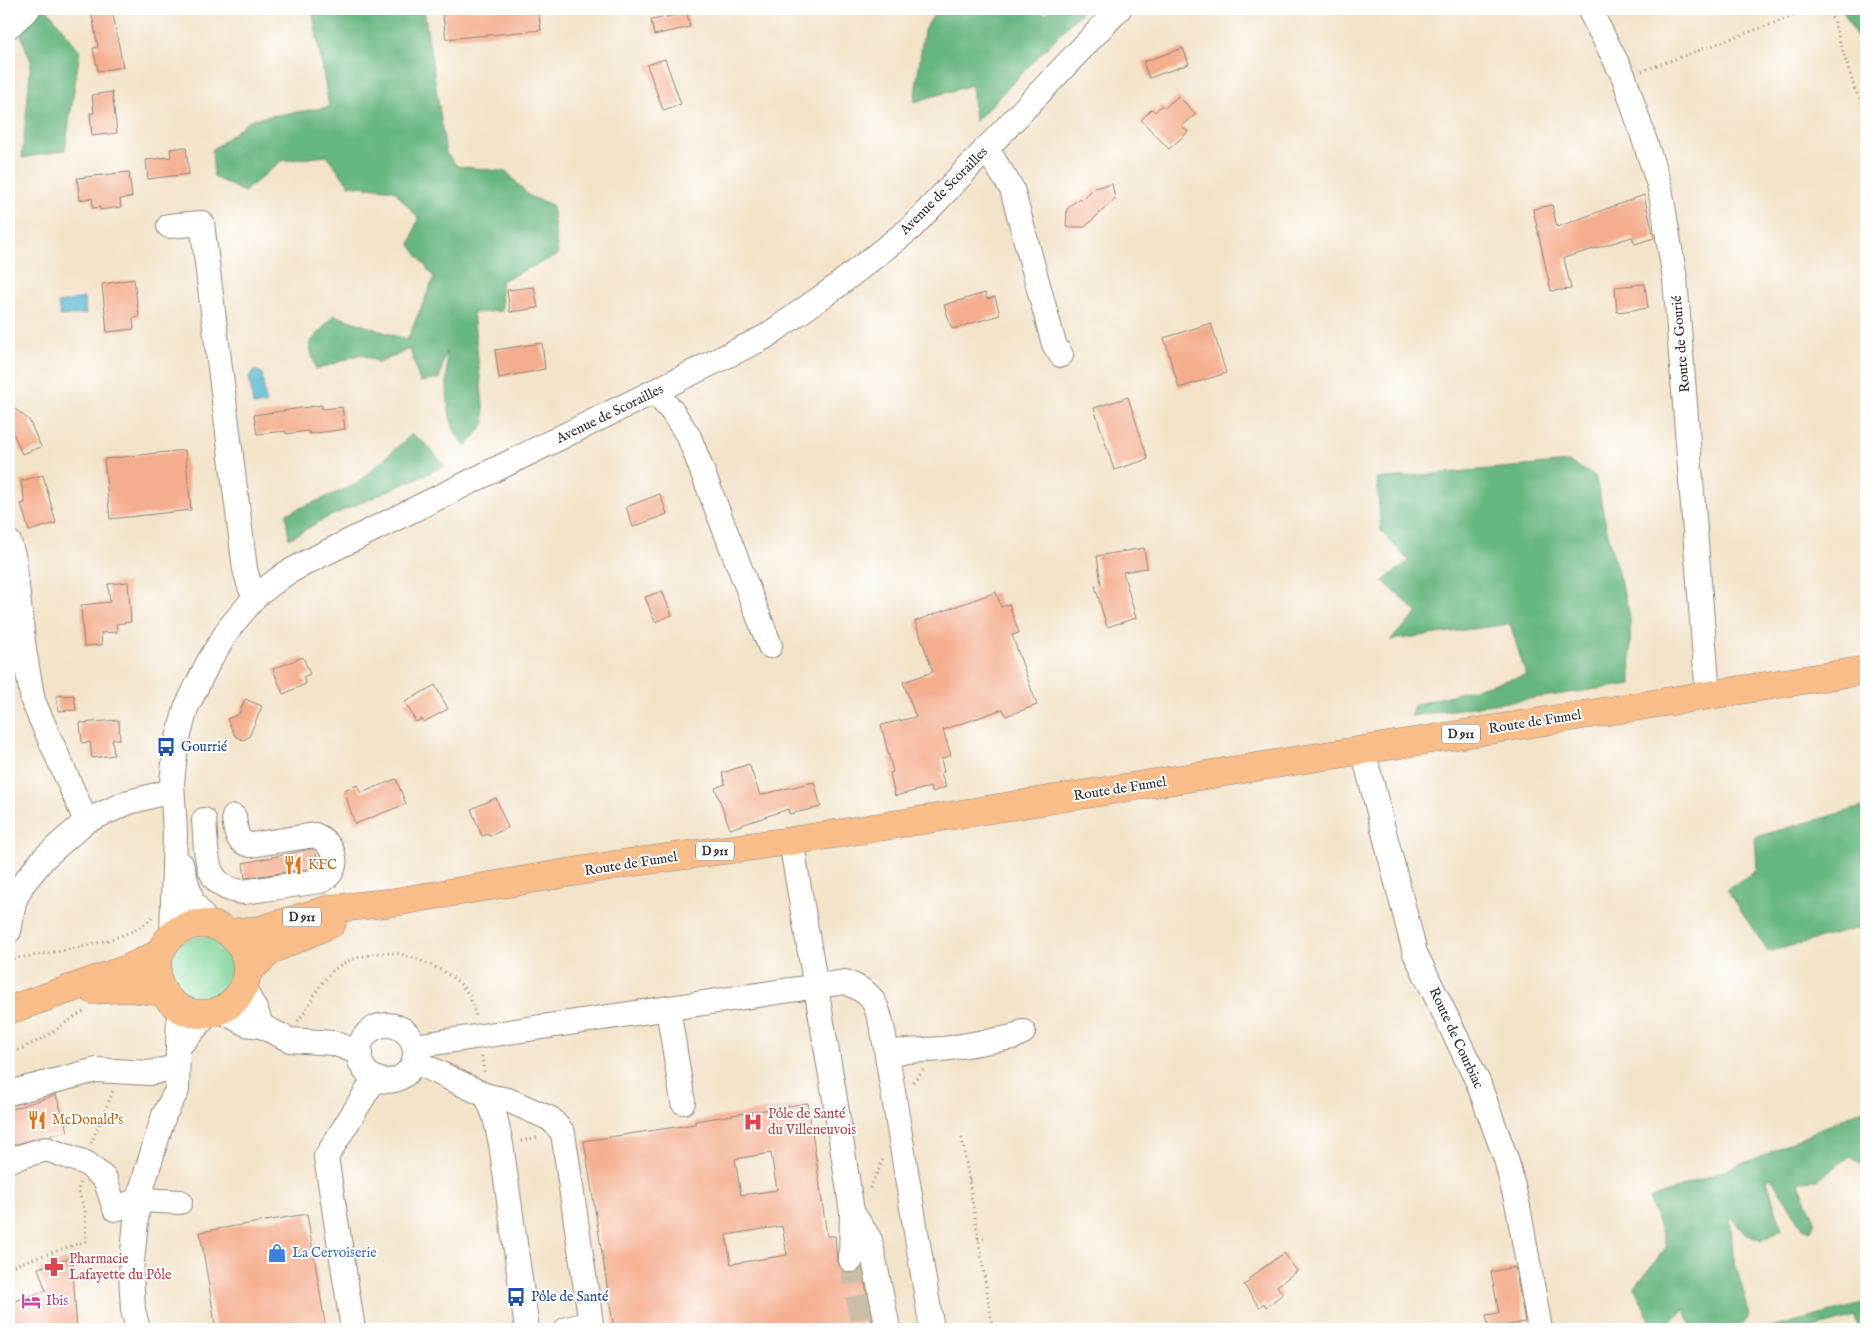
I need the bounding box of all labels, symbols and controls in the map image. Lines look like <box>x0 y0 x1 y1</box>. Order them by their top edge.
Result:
street label: Avenue de Scorailles <box>895 143 992 240</box>
street label: Route de Gourié <box>1668 294 1694 393</box>
street label: Avenue de Scorailles <box>552 380 667 448</box>
street label: Route de Fumel <box>1487 706 1583 738</box>
road number: D 911 <box>1442 724 1480 744</box>
bus stop icon: Gourrié <box>155 736 177 758</box>
place label: Gourrié <box>181 738 228 756</box>
street label: Route de Fumel <box>1072 773 1168 805</box>
road number: D 911 <box>696 841 734 860</box>
street label: Route de Fumel <box>583 848 679 880</box>
restaurant icon: KFC <box>282 854 304 876</box>
place label: KFC <box>308 856 337 874</box>
road number: D 911 <box>283 908 321 926</box>
street label: Route de Courbiac <box>1425 984 1487 1092</box>
place label: Pôle de Santé du Villeneuvois <box>768 1105 856 1139</box>
restaurant icon: McDonald's <box>26 1109 48 1131</box>
place label: McDonald's <box>52 1111 123 1129</box>
hospital icon: Pôle de Santé du Villeneuvois <box>742 1111 764 1133</box>
shop icon: La Cervoiserie <box>266 1242 288 1264</box>
place label: La Cervoiserie <box>292 1244 377 1262</box>
place label: Pharmacie Lafayette du Pôle <box>69 1250 172 1284</box>
pharmacy icon: Pharmacie Lafayette du Pôle <box>43 1256 65 1278</box>
bus stop icon: Pôle de Santé <box>505 1286 527 1308</box>
place label: Pôle de Santé <box>531 1288 609 1306</box>
hotel icon: Ibis <box>20 1290 42 1312</box>
place label: Ibis <box>46 1292 68 1310</box>

